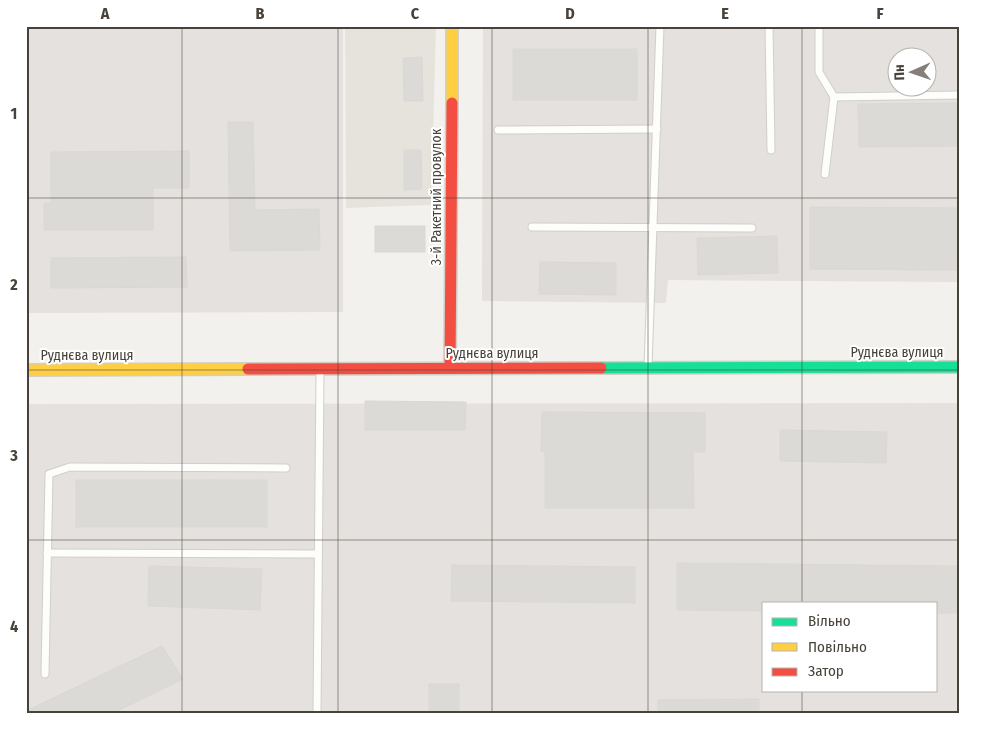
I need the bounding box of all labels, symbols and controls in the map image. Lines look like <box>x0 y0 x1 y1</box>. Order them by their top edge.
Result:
text: A <box>100 4 110 23</box>
text: B <box>256 4 265 23</box>
text: C <box>411 4 420 23</box>
text: D <box>565 4 575 23</box>
text: E <box>721 4 729 23</box>
text: F <box>876 4 884 23</box>
north arrow <box>888 48 938 98</box>
text: Пн <box>891 64 908 81</box>
text: 1 <box>11 104 17 123</box>
street label: 3-й Ракетний провулок <box>428 128 445 265</box>
text: 2 <box>9 275 18 294</box>
street label: Руднєва вулиця <box>850 344 944 361</box>
street label: Руднєва вулиця <box>445 345 539 362</box>
street label: Руднєва вулиця <box>40 347 134 364</box>
text: 3 <box>9 446 18 465</box>
legend <box>762 602 938 692</box>
text: Вільно <box>808 612 851 630</box>
text: 4 <box>10 617 18 636</box>
text: Повільно <box>808 638 867 656</box>
text: Затор <box>808 662 844 680</box>

